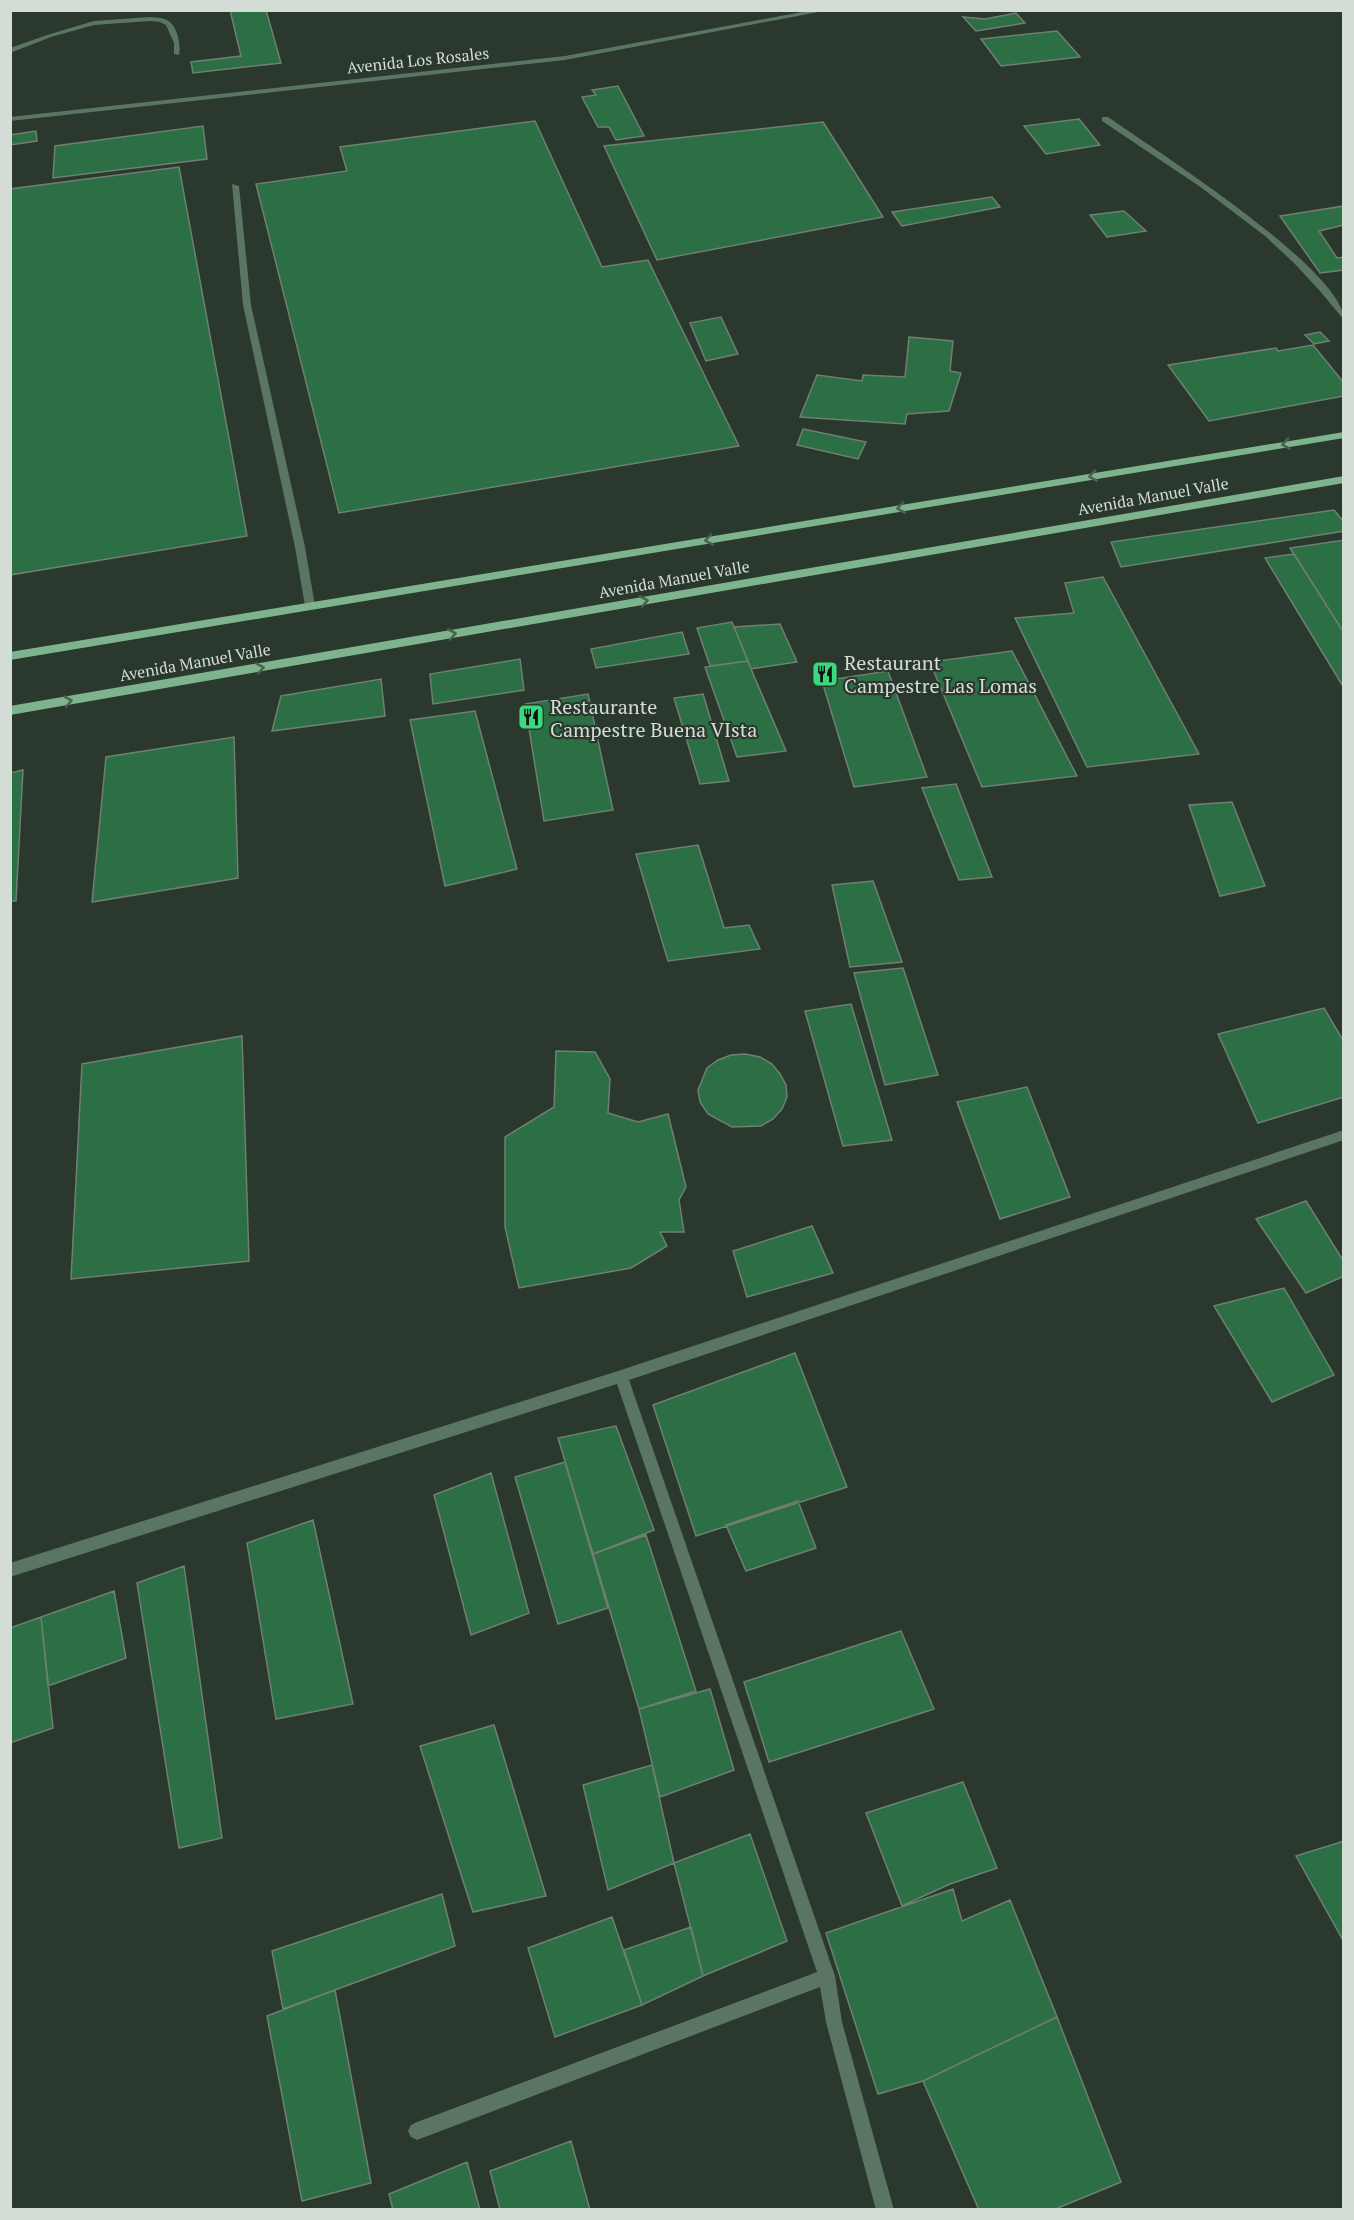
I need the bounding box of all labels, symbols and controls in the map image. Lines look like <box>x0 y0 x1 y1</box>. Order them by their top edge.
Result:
street label: Avenida Los Rosales <box>346 42 490 78</box>
one-way arrow <box>1281 438 1290 450</box>
one-way arrow <box>1089 469 1098 481</box>
street label: Avenida Manuel Valle <box>1076 472 1230 520</box>
one-way arrow <box>896 501 906 514</box>
one-way arrow <box>704 534 713 546</box>
street label: Avenida Manuel Valle <box>597 555 751 603</box>
one-way arrow <box>639 595 649 608</box>
one-way arrow <box>448 629 457 641</box>
street label: Avenida Manuel Valle <box>118 638 272 686</box>
place label: Restaurant Campestre Las Lomas <box>844 649 1037 699</box>
restaurant icon: Restaurant Campestre Las Lomas <box>810 659 840 689</box>
one-way arrow <box>255 662 265 675</box>
place label: Restaurante Campestre Buena VIsta <box>550 693 757 743</box>
one-way arrow <box>63 695 73 708</box>
restaurant icon: Restaurante Campestre Buena VIsta <box>516 702 546 732</box>

